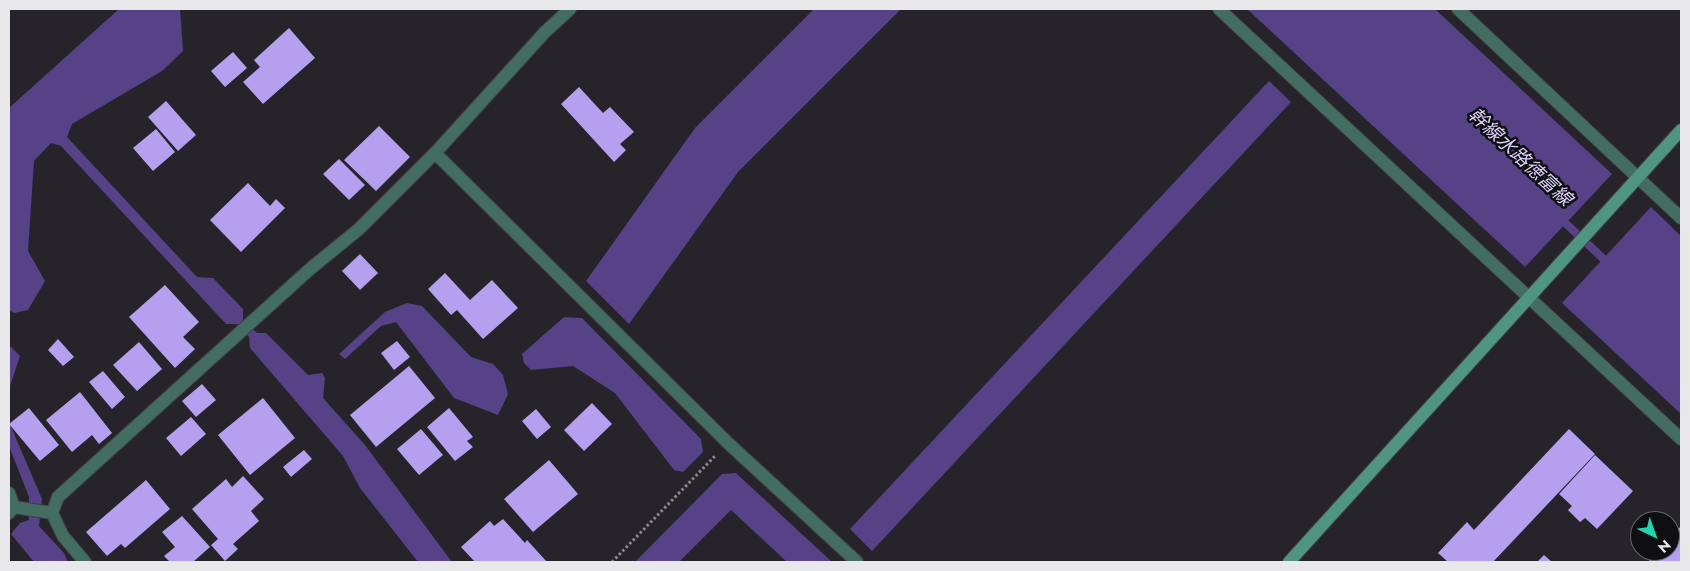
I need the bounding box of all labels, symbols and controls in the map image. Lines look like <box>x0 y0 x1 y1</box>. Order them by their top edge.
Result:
water label: 幹線水路徳富線 <box>1463 104 1575 212</box>
north arrow <box>1630 511 1680 561</box>
text: N <box>1654 535 1675 558</box>

